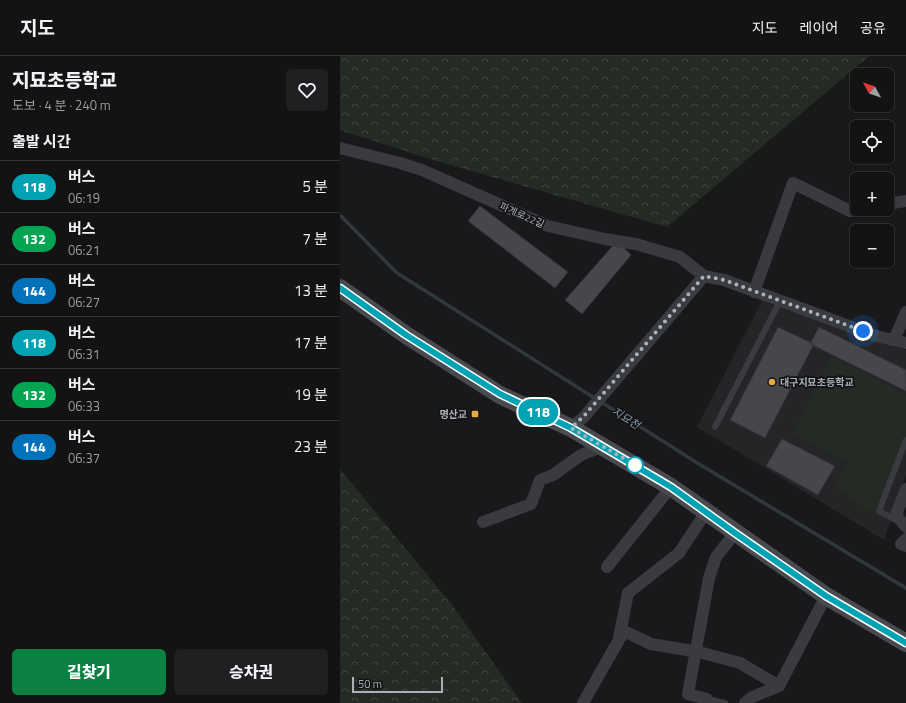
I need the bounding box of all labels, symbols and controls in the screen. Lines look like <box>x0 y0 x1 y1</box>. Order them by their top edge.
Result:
text: 지도 <box>20 13 55 42</box>
text: 지도 <box>752 17 778 38</box>
text: 레이어 <box>800 17 838 38</box>
text: 공유 <box>860 17 886 38</box>
text: 지묘초등학교 <box>12 65 117 94</box>
north arrow <box>850 68 894 112</box>
map controls <box>850 68 894 268</box>
button: heart <box>286 69 328 111</box>
text: 도보 · 4 분 · 240 m <box>12 95 111 115</box>
button: locate <box>850 120 894 164</box>
text: 출발 시간 <box>12 130 71 153</box>
text: 버스 <box>68 165 96 188</box>
button: + <box>850 172 894 216</box>
text: 5 분 <box>302 175 328 198</box>
text: 118 <box>22 176 46 197</box>
text: 06:19 <box>68 188 100 208</box>
street label: 파계로22길 <box>497 198 547 232</box>
text: 버스 <box>68 217 96 240</box>
button: − <box>850 224 894 268</box>
text: 7 분 <box>302 227 328 250</box>
text: 132 <box>22 228 46 249</box>
text: 06:21 <box>68 240 100 260</box>
text: 버스 <box>68 269 96 292</box>
text: 13 분 <box>294 279 328 302</box>
text: 144 <box>22 280 46 301</box>
text: 06:27 <box>68 292 100 312</box>
text: 버스 <box>68 321 96 344</box>
your location <box>853 321 873 341</box>
text: 17 분 <box>294 331 328 354</box>
text: 118 <box>22 332 46 353</box>
text: 06:31 <box>68 344 100 364</box>
text: 버스 <box>68 373 96 396</box>
place label: 대구지묘초등학교 <box>780 375 854 390</box>
marker: 대구지묘초등학교 <box>767 377 777 387</box>
text: 19 분 <box>294 383 328 406</box>
text: 132 <box>22 384 46 405</box>
text: 06:33 <box>68 396 100 416</box>
line badge: 118 <box>515 399 561 425</box>
text: 118 <box>526 401 550 422</box>
water label: 지묘천 <box>609 403 645 434</box>
place label: 명산교 <box>439 407 467 422</box>
marker: 명산교 <box>470 409 480 419</box>
text: 버스 <box>68 425 96 448</box>
text: 23 분 <box>294 435 328 458</box>
text: 144 <box>22 436 46 457</box>
text: 06:37 <box>68 448 100 468</box>
unlabelled marker <box>626 456 644 474</box>
button: 길찾기 <box>12 649 166 695</box>
button: 승차권 <box>174 649 328 695</box>
scale bar <box>352 675 443 694</box>
text: 50 m <box>358 676 382 692</box>

